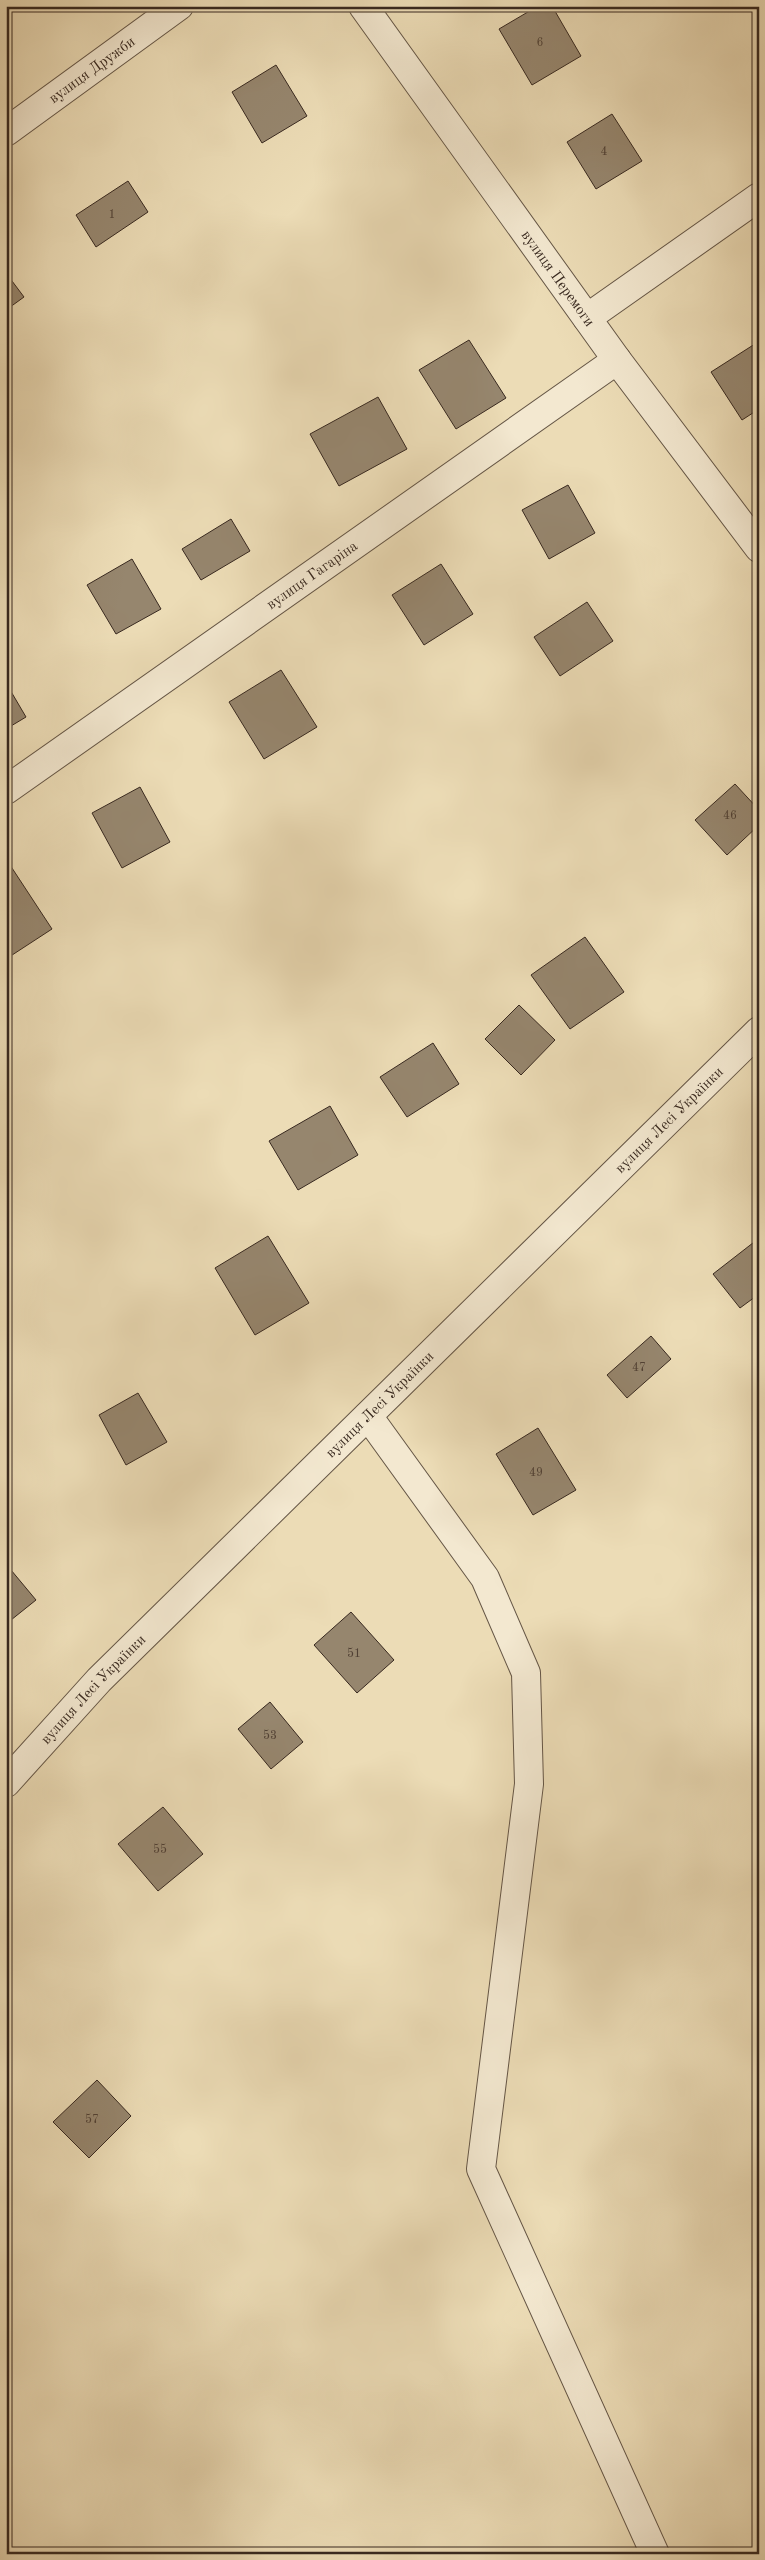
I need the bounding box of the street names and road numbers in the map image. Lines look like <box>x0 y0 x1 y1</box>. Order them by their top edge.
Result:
street label: вулиця Дружби <box>47 35 138 107</box>
street label: вулиця Перемоги <box>518 228 597 330</box>
street label: вулиця Гагаріна <box>264 539 361 613</box>
street label: вулиця Лесі Українки <box>613 1065 727 1177</box>
street label: вулиця Лесі Українки <box>324 1349 437 1461</box>
street label: вулиця Лесі Українки <box>39 1633 149 1748</box>

